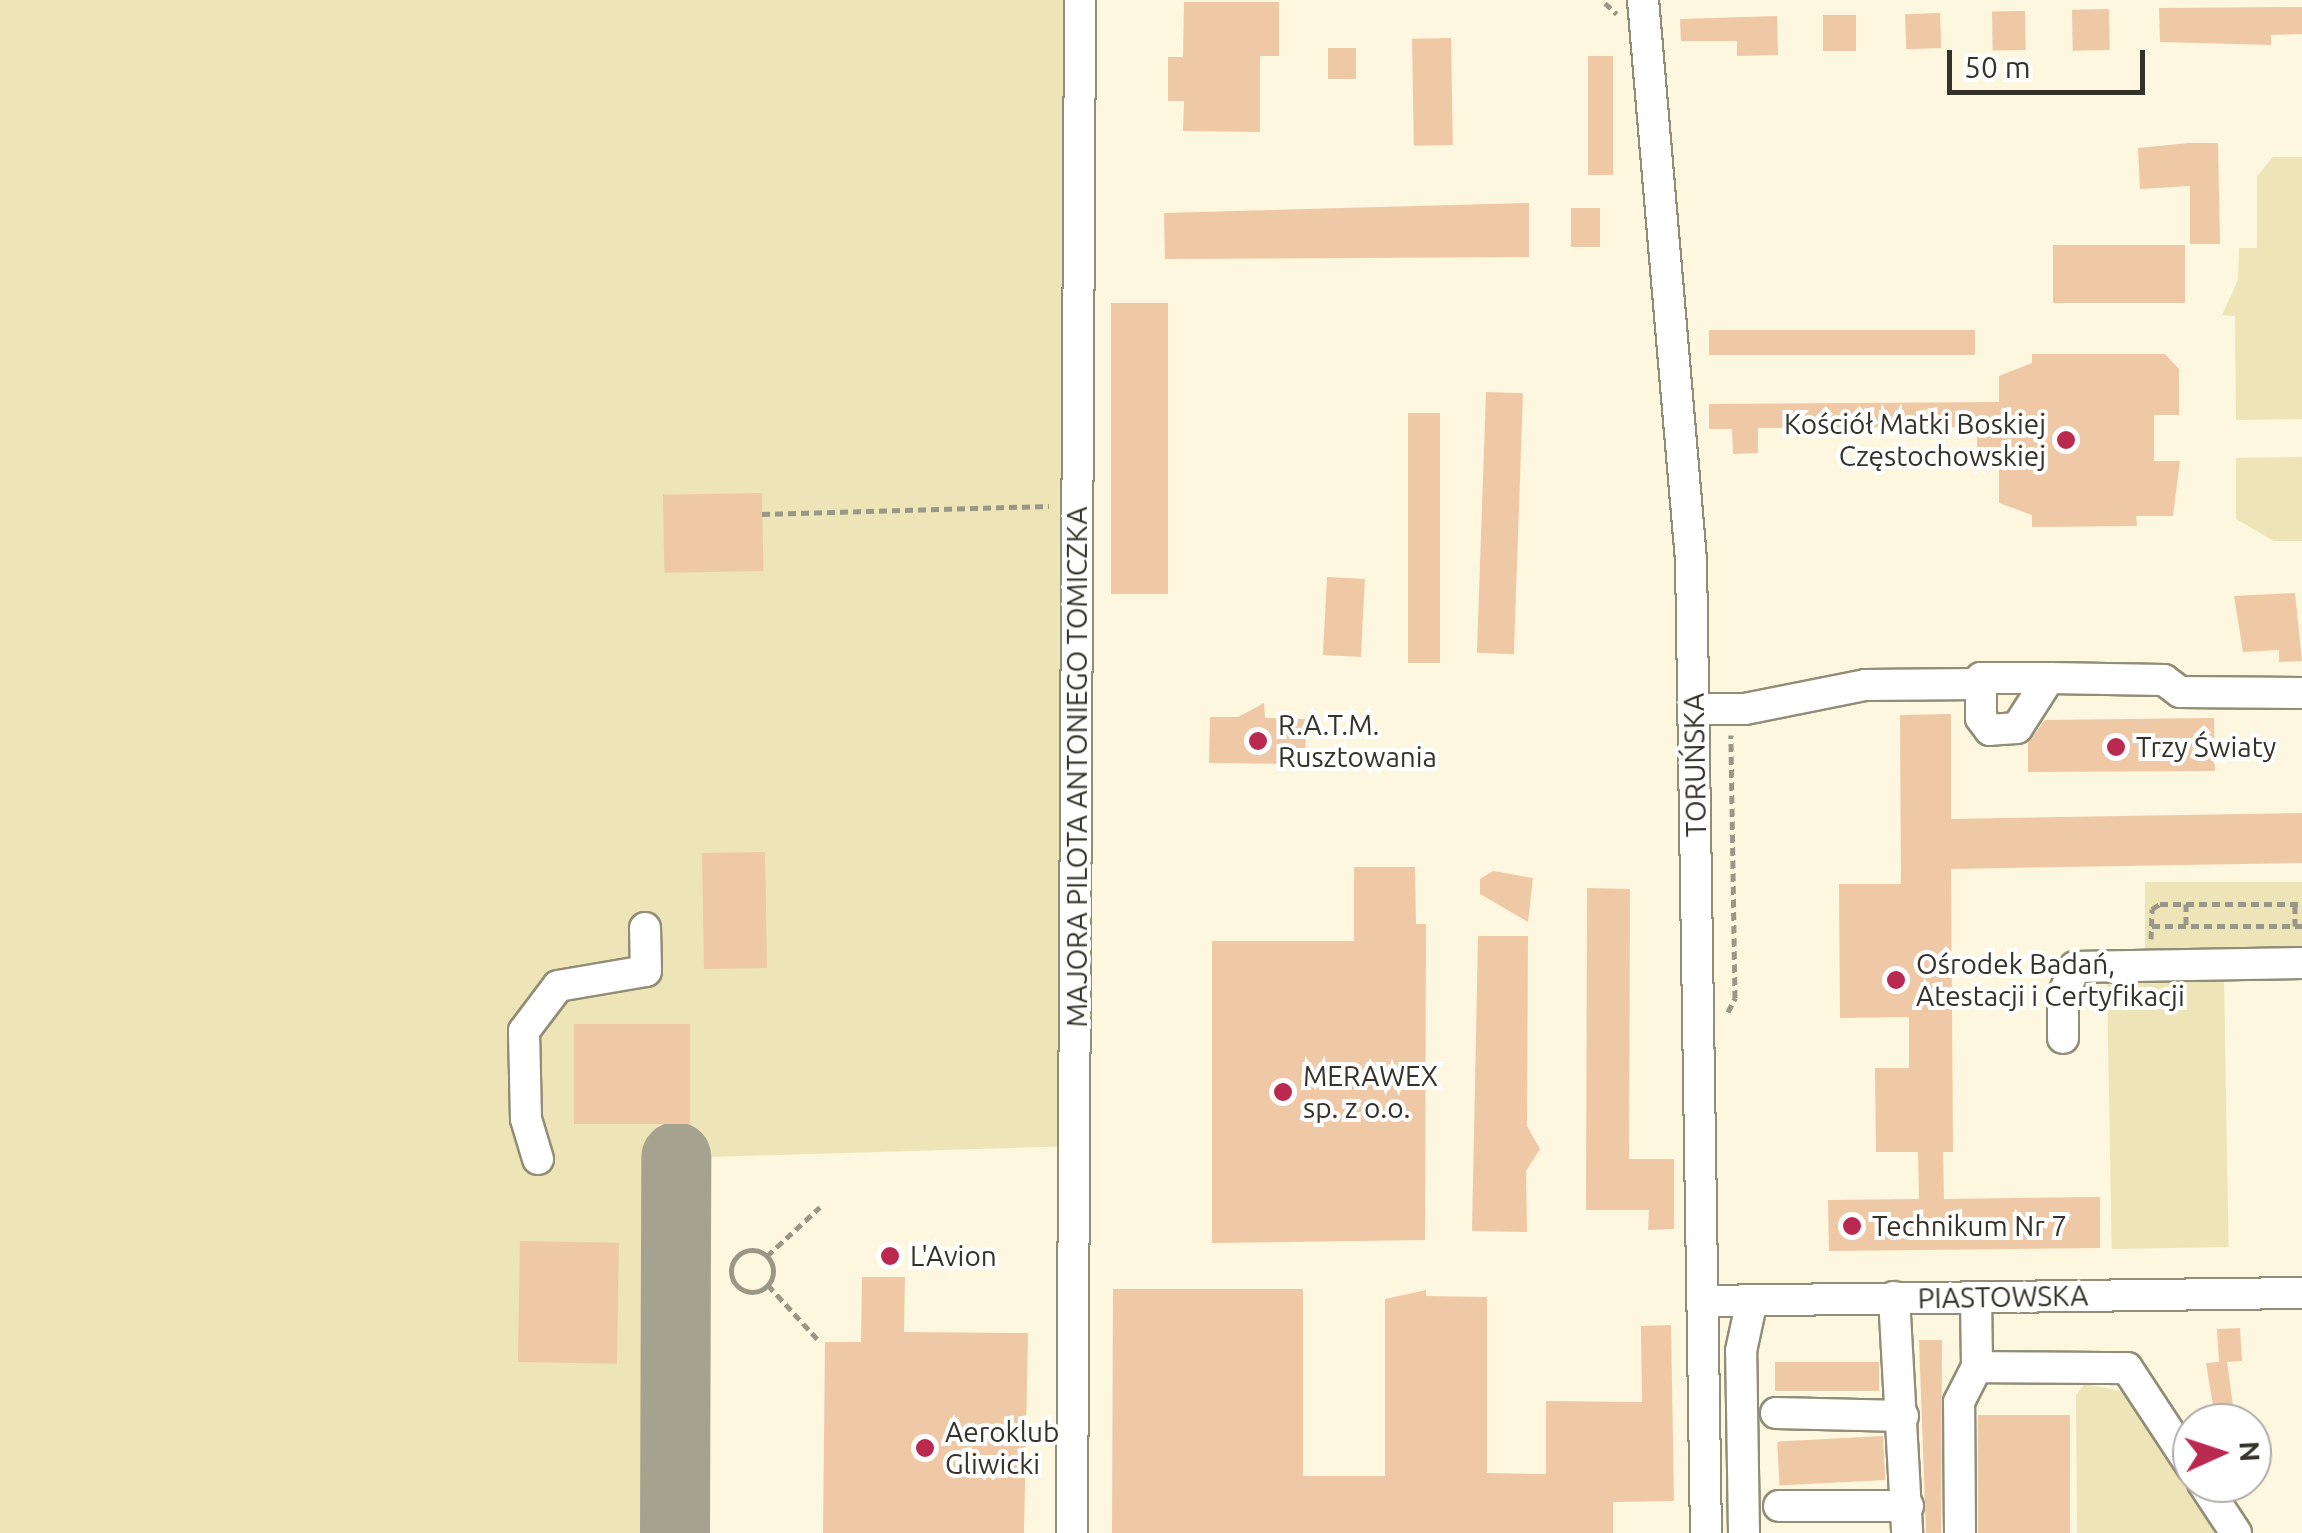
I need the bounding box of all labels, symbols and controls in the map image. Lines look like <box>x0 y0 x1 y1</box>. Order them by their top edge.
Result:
scale bar <box>1952 30 2150 92</box>
text: 50 m <box>1964 50 2031 84</box>
place label: Kościół Matki Boskiej Częstochowskiej <box>1784 407 2046 473</box>
marker: Kościół Matki Boskiej Częstochowskiej <box>2055 429 2077 451</box>
street label: MAJORA PILOTA ANTONIEGO TOMICZKA <box>1060 507 1094 1027</box>
street label: TORUŃSKA <box>1677 693 1713 837</box>
place label: R.A.T.M. Rusztowania <box>1278 708 1437 774</box>
marker: R.A.T.M. Rusztowania <box>1247 730 1269 752</box>
place label: Trzy Światy <box>2136 730 2276 764</box>
marker: Trzy Światy <box>2105 736 2127 758</box>
place label: Ośrodek Badań, Atestacji i Certyfikacji <box>1916 947 2185 1013</box>
marker: Ośrodek Badań, Atestacji i Certyfikacji <box>1885 969 1907 991</box>
place label: MERAWEX sp. z o.o. <box>1303 1059 1438 1125</box>
marker: MERAWEX sp. z o.o. <box>1272 1081 1294 1103</box>
place label: Technikum Nr 7 <box>1872 1209 2067 1243</box>
marker: Technikum Nr 7 <box>1841 1215 1863 1237</box>
place label: L'Avion <box>910 1239 997 1273</box>
marker: L'Avion <box>879 1245 901 1267</box>
street label: PIASTOWSKA <box>1917 1279 2089 1315</box>
north arrow <box>2172 1403 2272 1503</box>
place label: Aeroklub Gliwicki <box>945 1415 1059 1481</box>
marker: Aeroklub Gliwicki <box>914 1437 936 1459</box>
text: N <box>2234 1440 2266 1463</box>

